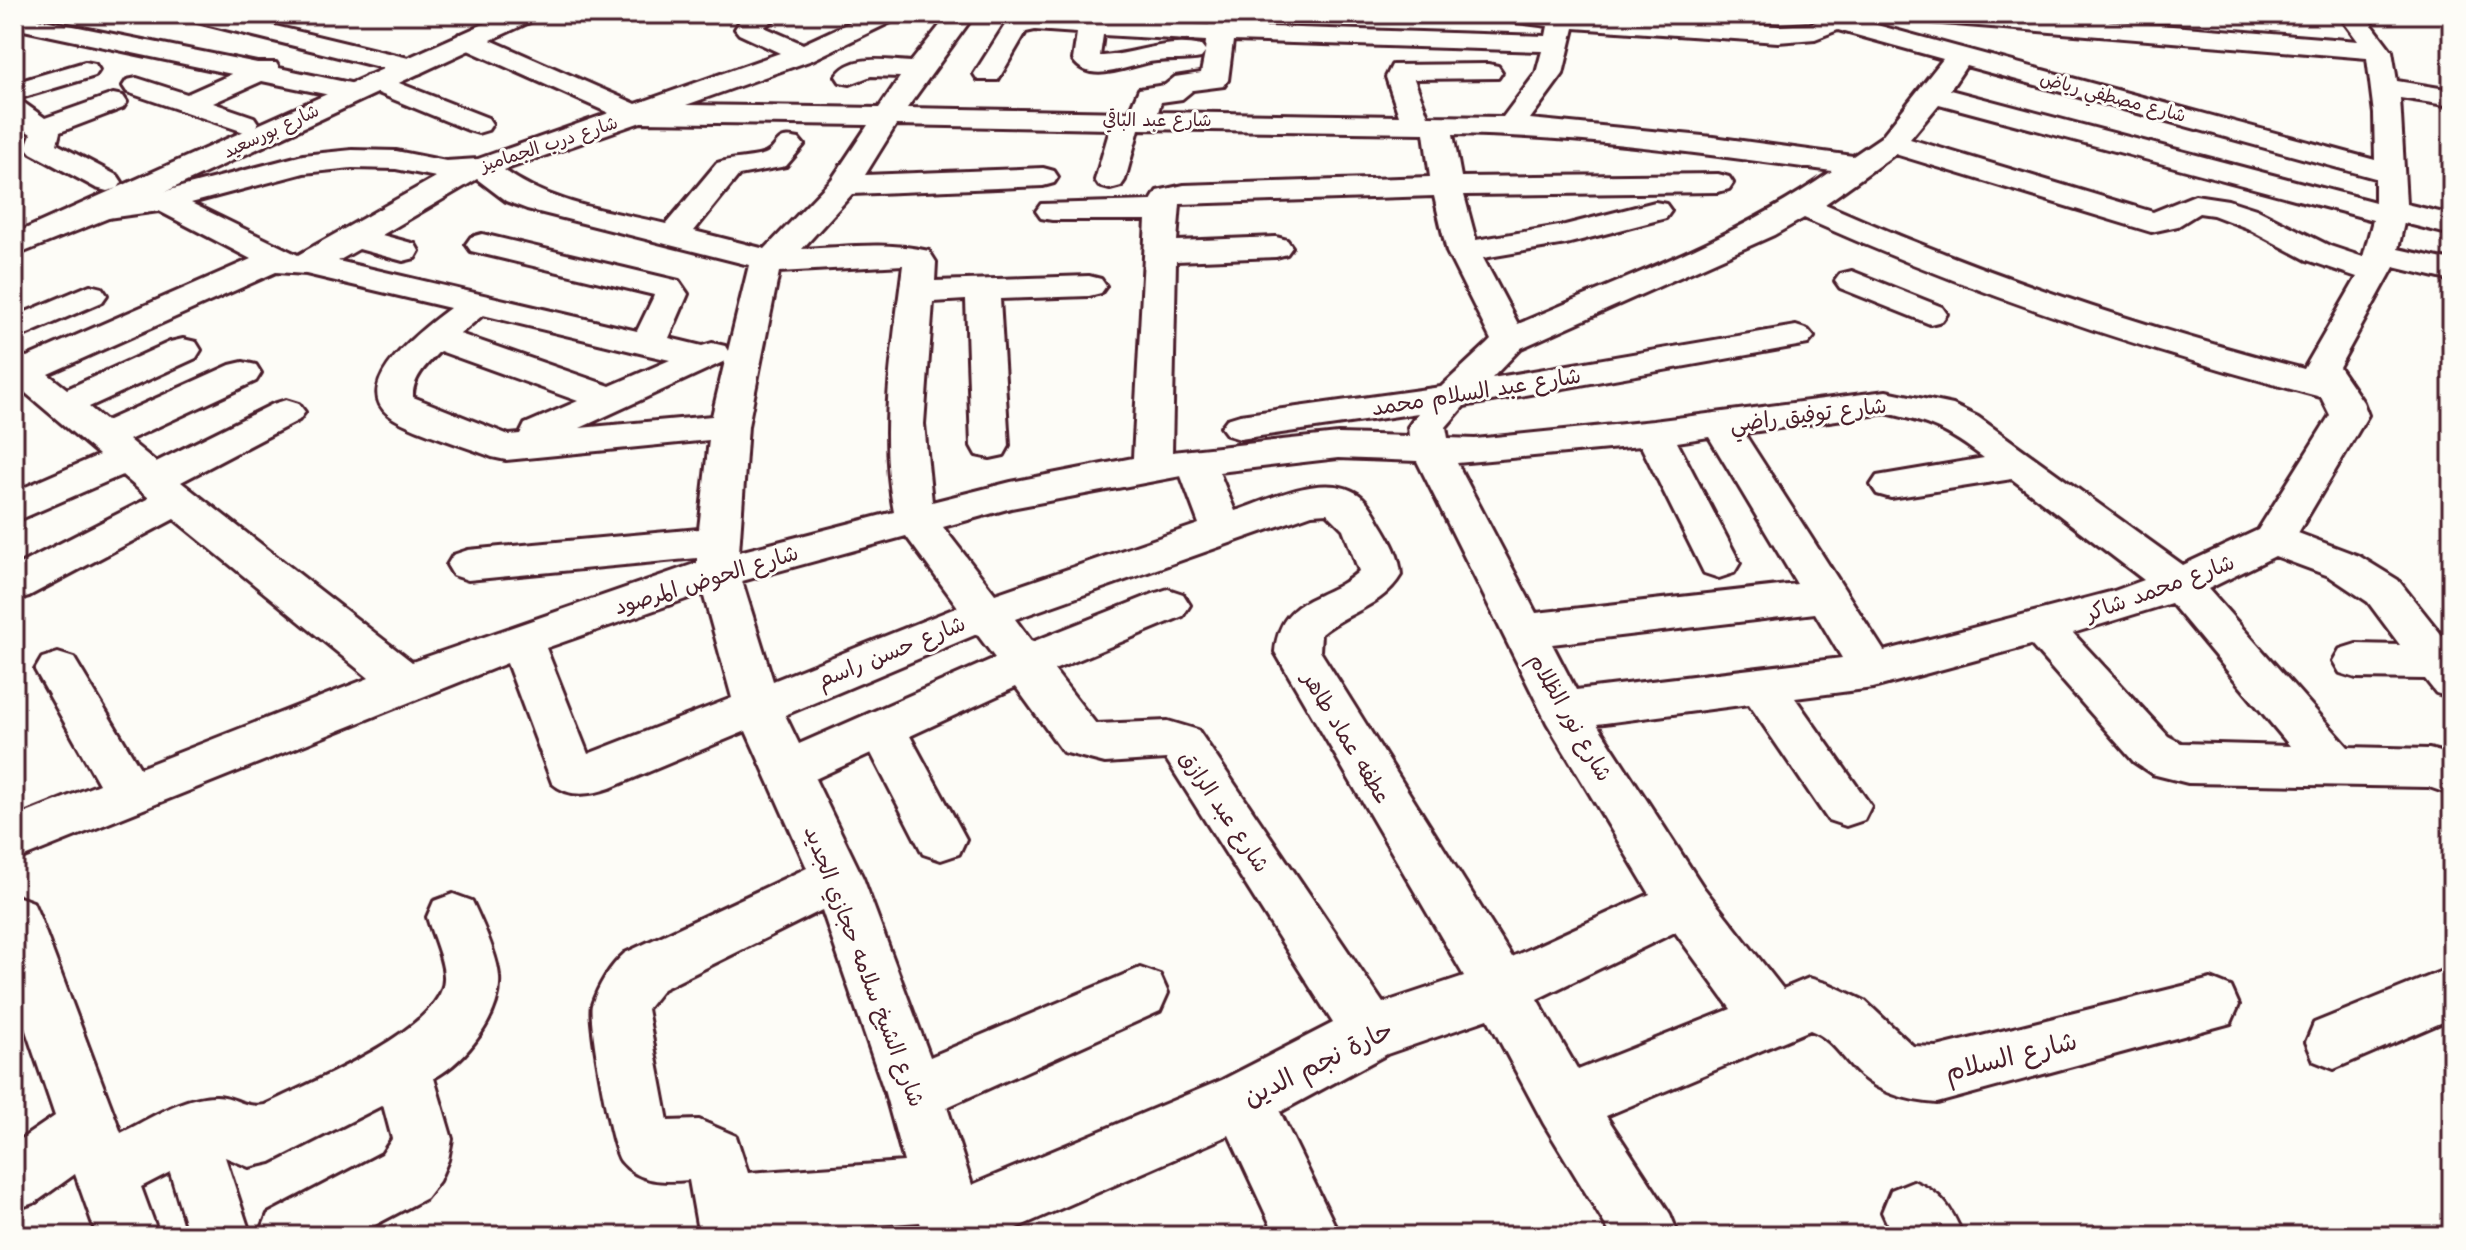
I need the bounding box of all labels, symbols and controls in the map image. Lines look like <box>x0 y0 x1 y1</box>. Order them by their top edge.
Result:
street label: شارع مصطفي رياض <box>2036 66 2189 132</box>
street label: شارع بورسعيد <box>219 98 323 164</box>
street label: شارع عبد الباقي <box>1102 108 1212 133</box>
street label: شارع درب الجماميز <box>475 110 621 178</box>
street label: شارع عبد السلام محمد <box>1369 361 1583 424</box>
street label: شارع توفيق راضي <box>1728 390 1889 443</box>
street label: شارع الحوض المرصود <box>611 538 802 622</box>
street label: شارع محمد شاكر <box>2080 547 2239 629</box>
street label: شارع حسن راسم <box>813 608 970 696</box>
street label: شارع نور الظلام <box>1520 648 1619 788</box>
street label: عطفه عماد طاهر <box>1295 664 1397 809</box>
street label: شارع عبد الرازق <box>1172 744 1276 879</box>
street label: شارع الشيخ سلامه حجازي الجديد <box>796 821 932 1112</box>
street label: حارة نجم الدين <box>1237 1011 1400 1117</box>
street label: شارع السلام <box>1941 1022 2081 1092</box>

